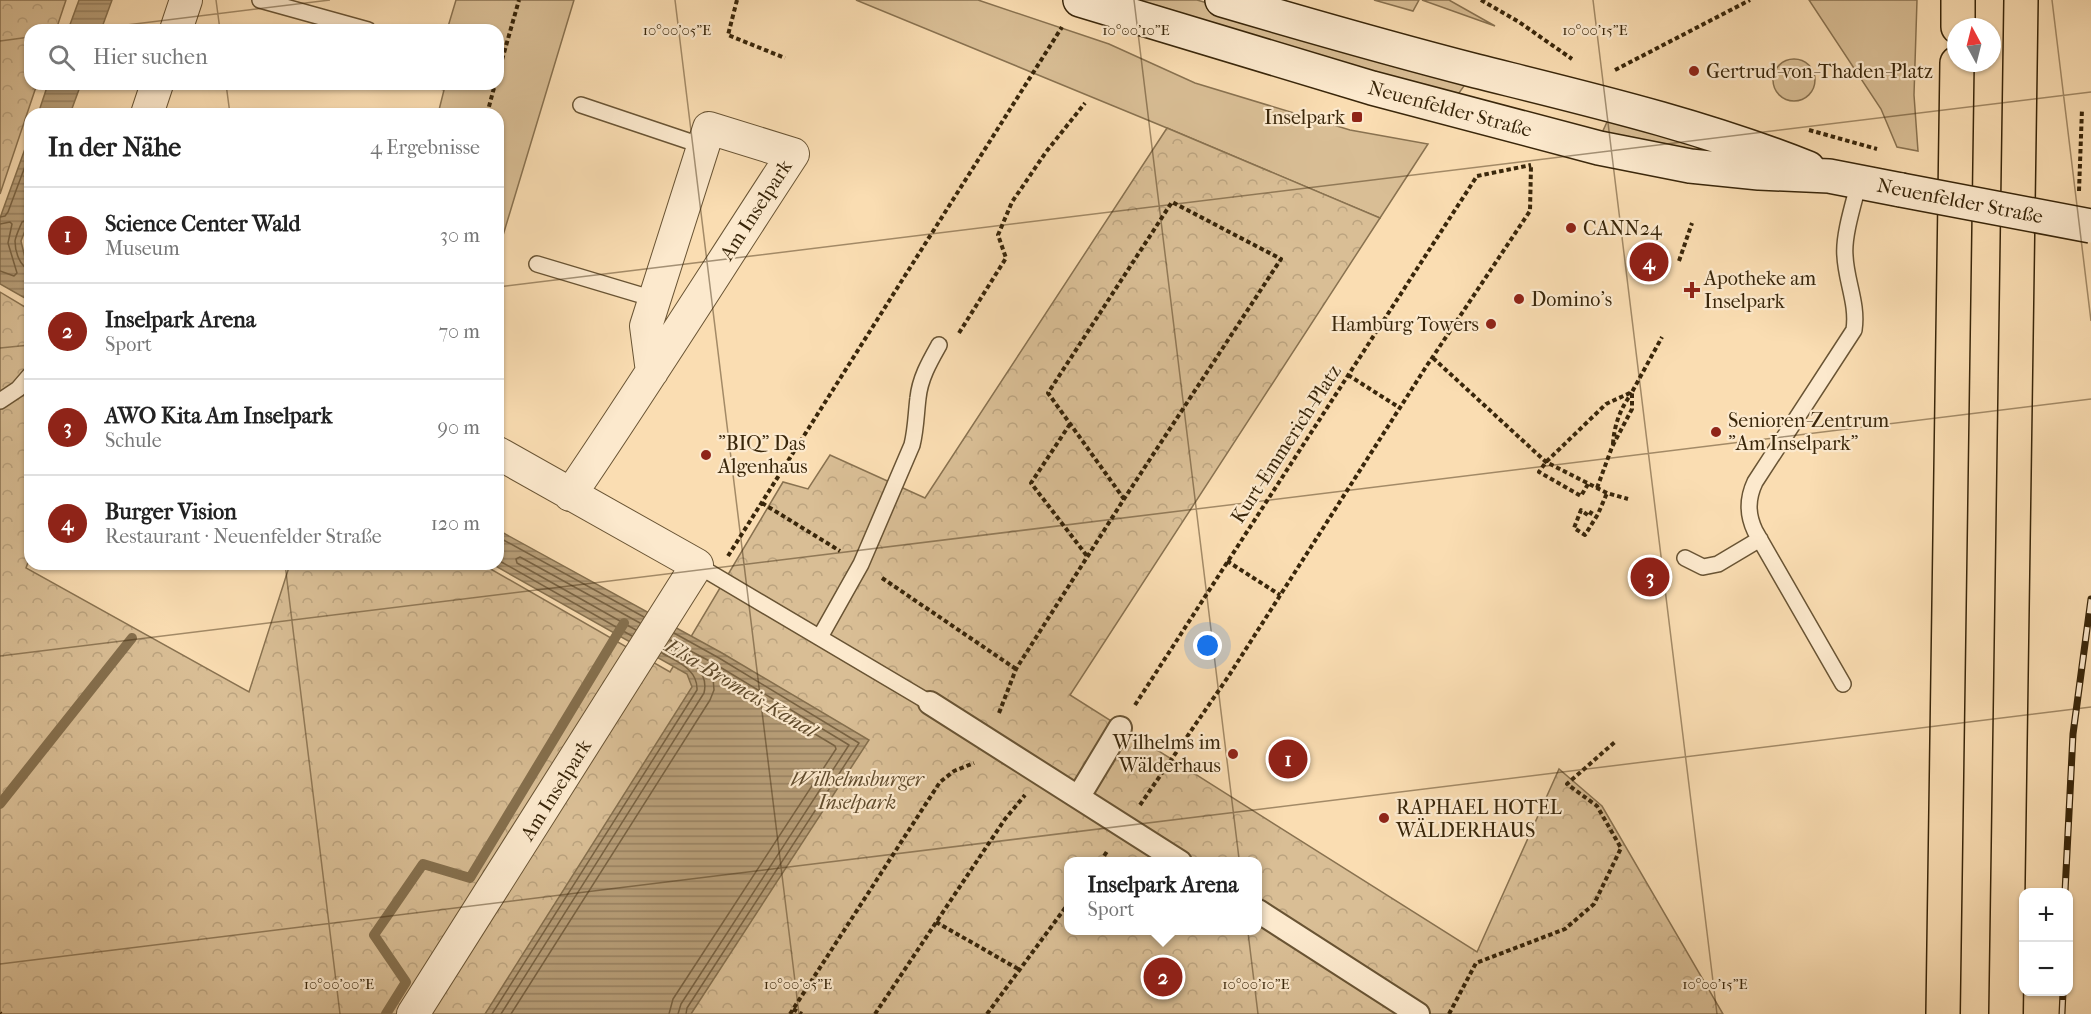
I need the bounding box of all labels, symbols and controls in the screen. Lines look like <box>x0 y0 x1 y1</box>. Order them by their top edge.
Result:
north arrow <box>1947 18 2001 72</box>
text: 10°00'05"E <box>643 21 711 39</box>
text: 10°00'10"E <box>1102 21 1170 39</box>
text: 10°00'15"E <box>1562 21 1628 39</box>
search box <box>24 24 504 90</box>
icon: search <box>45 41 78 74</box>
text: Hier suchen <box>93 44 208 70</box>
place label: Gertrud-von-Thaden-Platz <box>1706 60 1933 83</box>
marker: Gertrud-von-Thaden-Platz <box>1687 64 1701 78</box>
street label: Neuenfelder Straße <box>1366 76 1534 142</box>
place label: Inselpark <box>1264 106 1346 129</box>
marker: Inselpark <box>1350 110 1364 124</box>
text: In der Nähe <box>48 132 181 163</box>
text: 4 Ergebnisse <box>370 136 480 159</box>
street label: Am Inselpark <box>715 155 797 265</box>
street label: Neuenfelder Straße <box>1875 174 2045 228</box>
text: Science Center Wald <box>105 211 301 237</box>
place label: CANN24 <box>1583 217 1663 240</box>
marker: CANN24 <box>1564 221 1578 235</box>
text: 1 <box>64 224 71 247</box>
text: 30 m <box>440 224 480 247</box>
text: Museum <box>105 237 180 260</box>
pin: 4 <box>1630 240 1668 284</box>
place label: Apotheke am Inselpark <box>1703 267 1816 313</box>
marker: Apotheke am Inselpark <box>1685 283 1699 297</box>
place label: Domino's <box>1531 288 1612 311</box>
marker: Domino's <box>1512 292 1526 306</box>
text: Inselpark Arena <box>105 307 256 333</box>
place label: Hamburg Towers <box>1331 313 1479 336</box>
marker: Hamburg Towers <box>1484 317 1498 331</box>
text: 2 <box>62 320 73 343</box>
text: 70 m <box>438 320 480 343</box>
text: Sport <box>105 333 152 356</box>
street label: Kurt-Emmerich-Platz <box>1226 360 1346 527</box>
text: AWO Kita Am Inselpark <box>105 403 332 429</box>
place label: Senioren-Zentrum "Am Inselpark" <box>1728 409 1890 455</box>
text: 3 <box>63 416 72 439</box>
text: 90 m <box>438 416 480 439</box>
marker: Senioren-Zentrum "Am Inselpark" <box>1709 425 1723 439</box>
text: Schule <box>105 429 162 452</box>
place label: "BIQ" Das Algenhaus <box>717 432 808 478</box>
marker: "BIQ" Das Algenhaus <box>699 448 713 462</box>
text: Burger Vision <box>105 499 237 525</box>
text: 4 <box>62 512 73 535</box>
text: 120 m <box>431 512 480 535</box>
text: Restaurant · Neuenfelder Straße <box>105 525 382 548</box>
pin: 3 <box>1630 554 1670 600</box>
your location <box>1193 631 1222 660</box>
water label: Elsa-Bromeis-Kanal <box>659 632 823 744</box>
place label: Wilhelms im Wälderhaus <box>1112 731 1221 777</box>
street label: Am Inselpark <box>515 735 597 846</box>
pin: 1 <box>1268 736 1308 782</box>
marker: Wilhelms im Wälderhaus <box>1226 747 1240 761</box>
park label: Wilhelmsburger Inselpark <box>790 768 926 814</box>
place label: RAPHAEL HOTEL WÄLDERHAUS <box>1395 796 1562 842</box>
marker: RAPHAEL HOTEL WÄLDERHAUS <box>1377 811 1391 825</box>
popup <box>1064 857 1262 935</box>
text: Inselpark Arena <box>1088 872 1239 898</box>
map controls <box>2019 888 2073 996</box>
button: + <box>2019 888 2073 942</box>
text: Sport <box>1088 898 1134 921</box>
button: − <box>2019 942 2073 996</box>
pin: 2 <box>1144 954 1182 1000</box>
text: 10°00'00"E <box>304 975 374 993</box>
text: 10°00'05"E <box>764 975 832 993</box>
text: 10°00'10"E <box>1222 975 1290 993</box>
text: 10°00'15"E <box>1682 975 1748 993</box>

